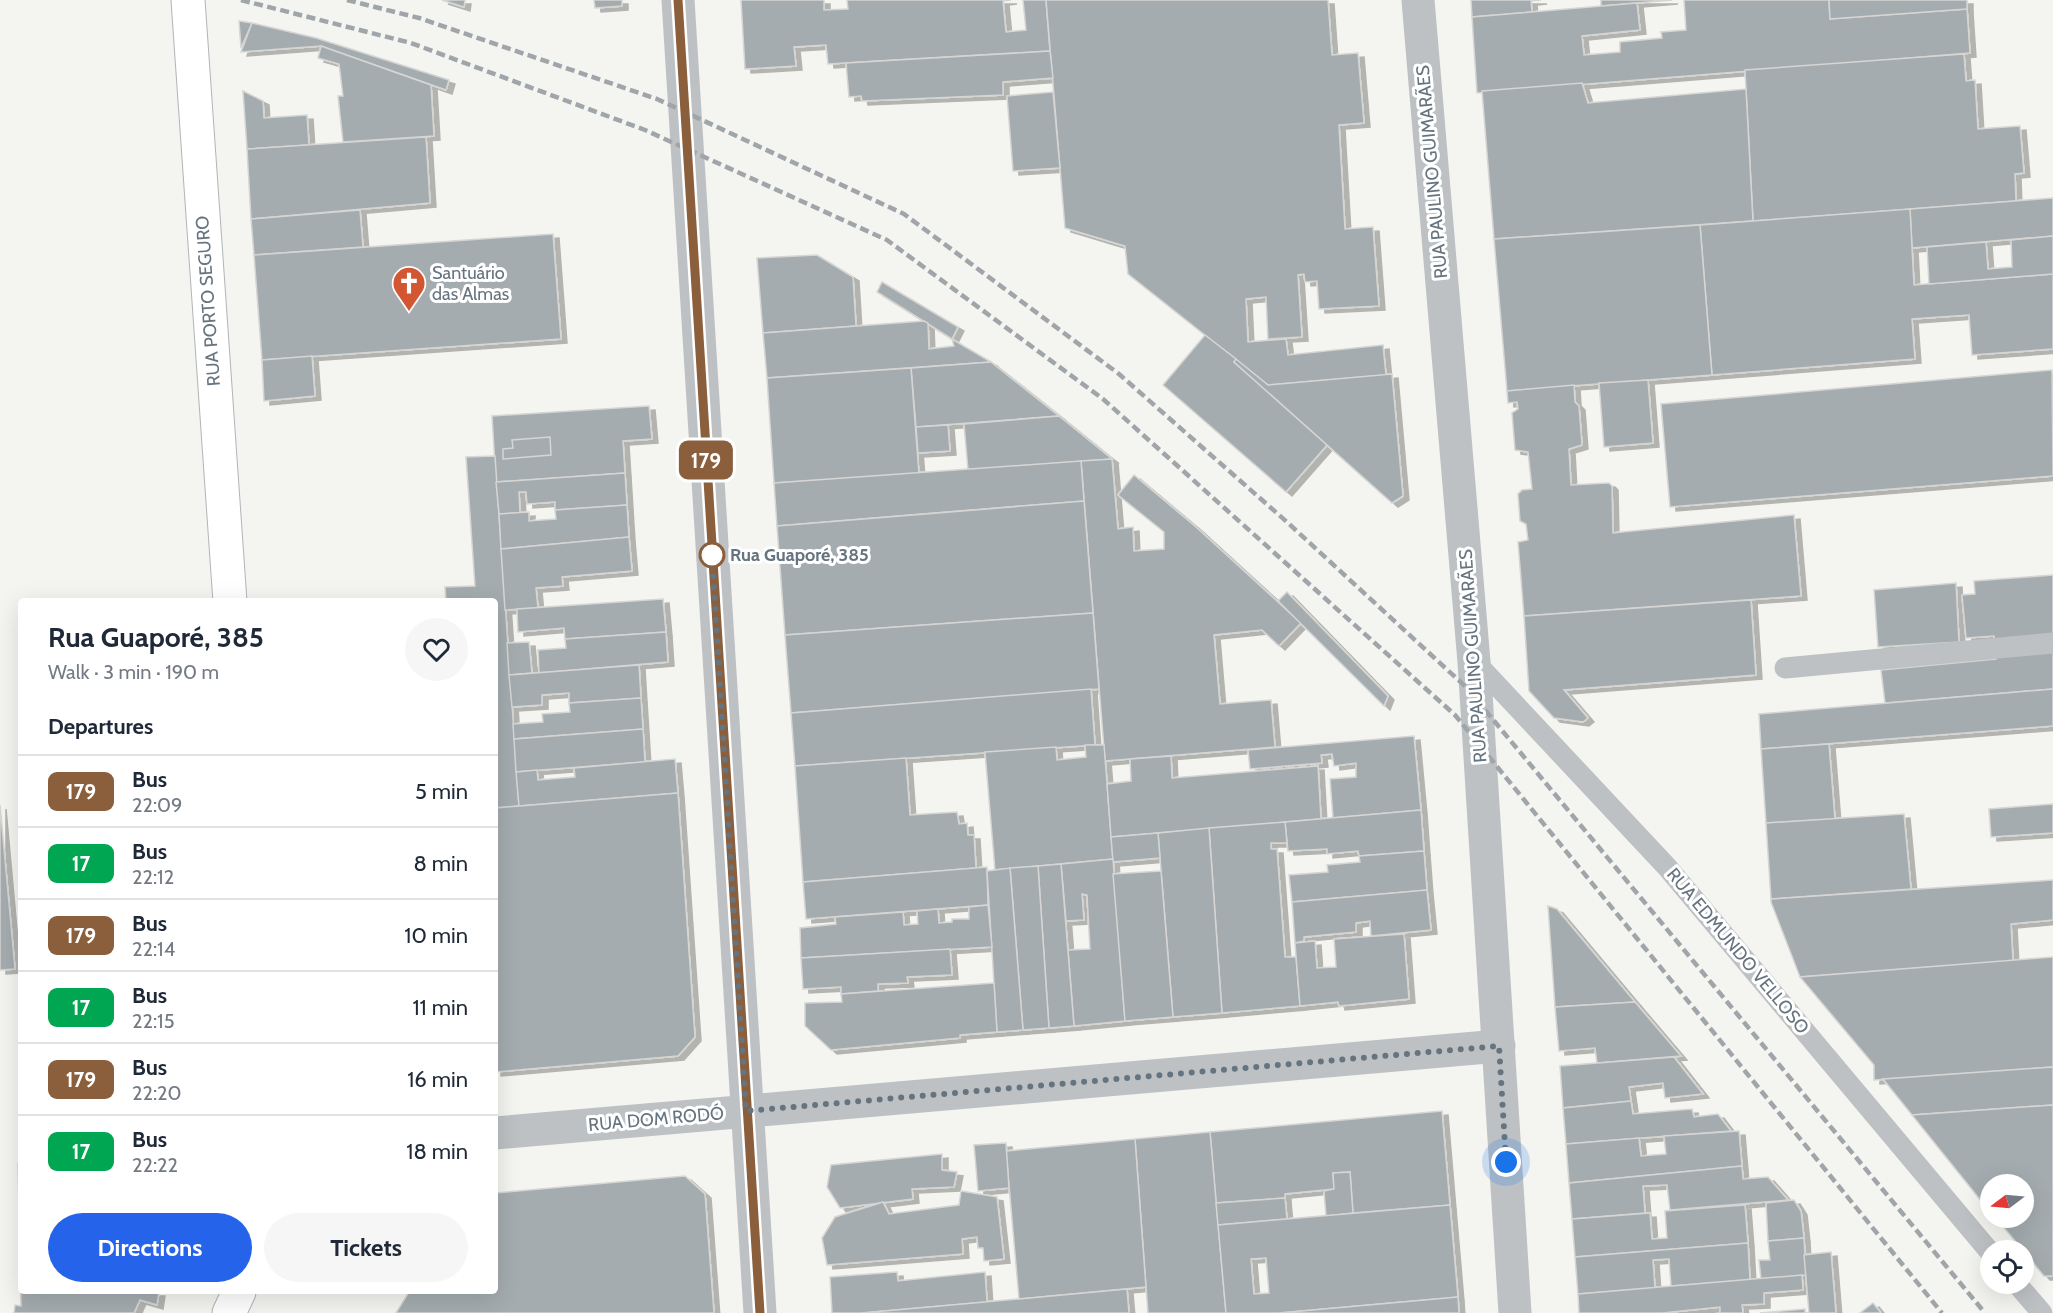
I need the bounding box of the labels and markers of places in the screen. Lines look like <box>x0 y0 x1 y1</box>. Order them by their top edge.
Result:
place label: Santuário das Almas <box>432 262 509 305</box>
church icon: Santuário das Almas <box>391 265 427 312</box>
marker: Rua Guaporé, 385 <box>699 542 725 568</box>
place label: Rua Guaporé, 385 <box>730 544 869 566</box>

